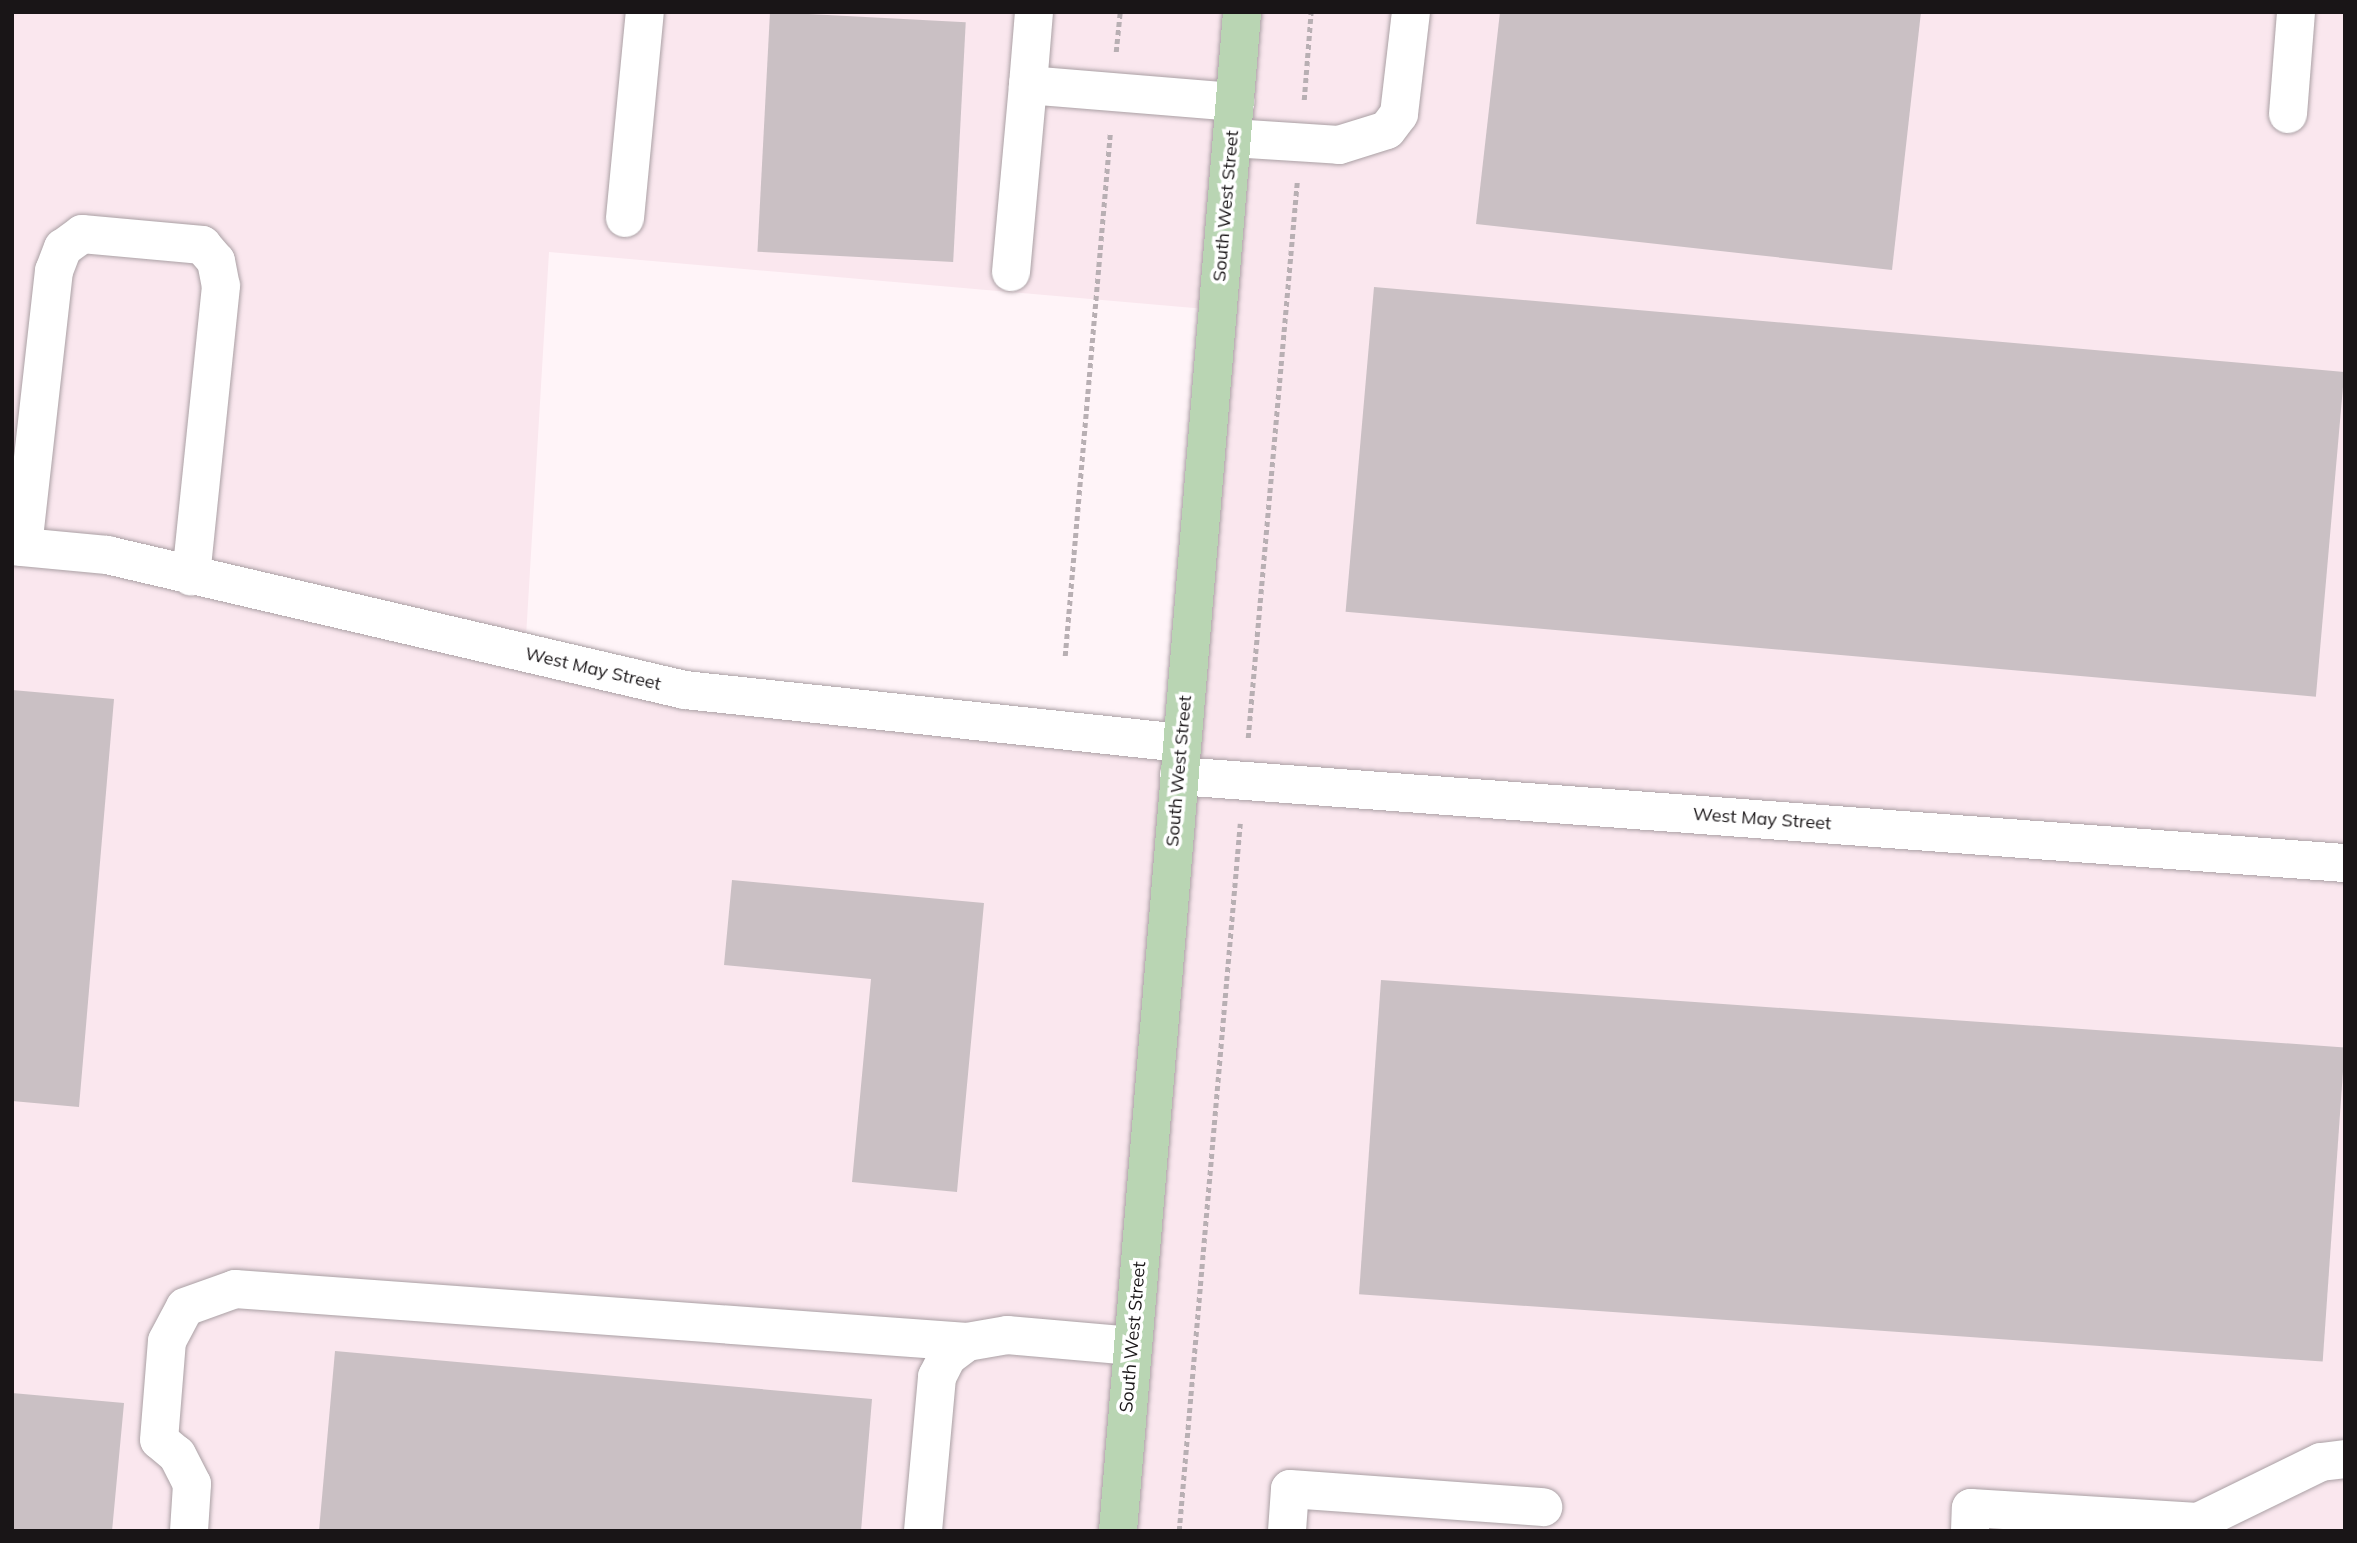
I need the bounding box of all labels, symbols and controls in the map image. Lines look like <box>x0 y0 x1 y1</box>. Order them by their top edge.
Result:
street label: South West Street <box>1209 129 1243 283</box>
street label: West May Street <box>523 643 663 695</box>
street label: South West Street <box>1162 694 1196 848</box>
street label: West May Street <box>1692 803 1832 835</box>
street label: South West Street <box>1116 1260 1150 1414</box>

